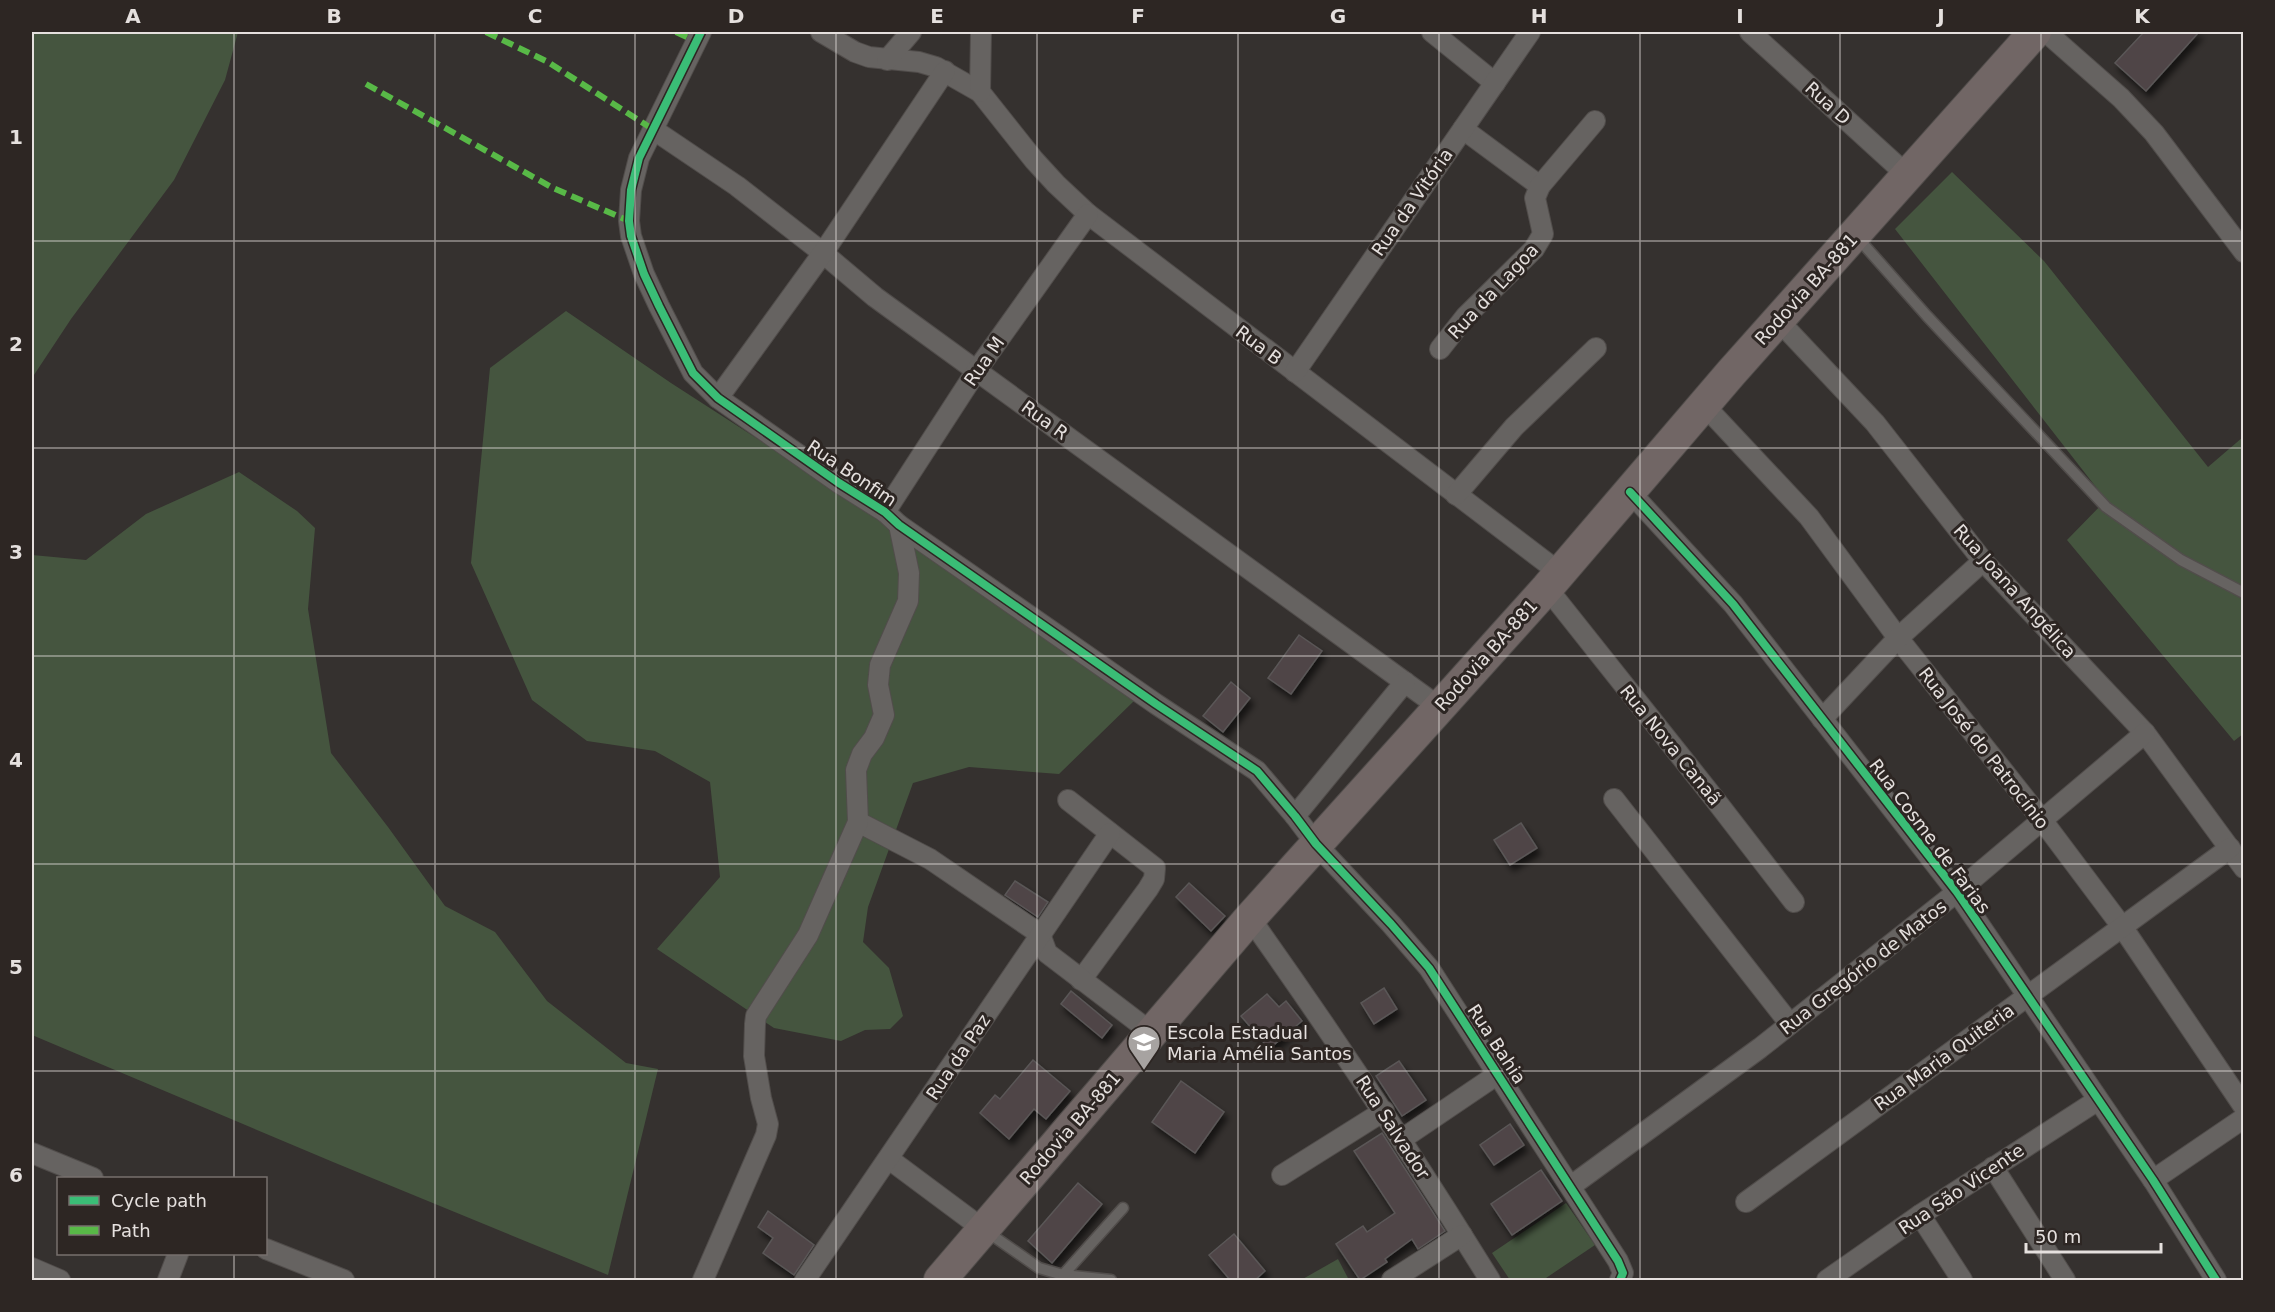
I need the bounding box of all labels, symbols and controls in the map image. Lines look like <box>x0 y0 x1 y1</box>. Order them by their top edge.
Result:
text: A <box>125 4 141 28</box>
text: B <box>326 4 342 28</box>
text: C <box>528 4 542 28</box>
text: D <box>728 4 744 28</box>
text: E <box>930 4 944 28</box>
text: F <box>1131 4 1145 28</box>
text: G <box>1330 4 1346 28</box>
text: H <box>1531 4 1547 28</box>
text: I <box>1736 4 1744 28</box>
text: J <box>1935 4 1945 28</box>
text: K <box>2134 4 2151 28</box>
street label: Rua D <box>1801 77 1855 129</box>
text: 1 <box>9 125 23 149</box>
street label: Rua da Vitória <box>1367 144 1457 260</box>
street label: Rodovia BA-881 <box>1750 229 1862 349</box>
street label: Rua da Lagoa <box>1444 239 1542 343</box>
street label: Rua B <box>1232 321 1286 369</box>
text: 2 <box>9 332 23 356</box>
street label: Rua M <box>960 332 1008 390</box>
street label: Rua R <box>1018 396 1072 444</box>
street label: Rua Bonfim <box>803 435 901 511</box>
street label: Rua Joana Angélica <box>1949 520 2081 662</box>
text: 3 <box>9 540 23 564</box>
street label: Rodovia BA-881 <box>1430 595 1542 715</box>
street label: Rua José do Patrocínio <box>1914 663 2054 833</box>
street label: Rua Nova Canaã <box>1616 681 1726 809</box>
text: 4 <box>9 748 23 772</box>
street label: Rua Cosme de Farias <box>1865 755 1995 917</box>
street label: Rua Gregório de Matos <box>1775 895 1951 1039</box>
text: 5 <box>9 955 23 979</box>
street label: Rua Maria Quiteria <box>1870 999 2018 1115</box>
street label: Rua Bahia <box>1463 1000 1531 1088</box>
street label: Rua da Paz <box>922 1010 994 1104</box>
place label: Escola Estadual Maria Amélia Santos <box>1167 1022 1352 1064</box>
school or university icon: Escola Estadual Maria Amélia Santos <box>1126 1024 1162 1071</box>
street label: Rodovia BA-881 <box>1015 1067 1125 1189</box>
street label: Rua Salvador <box>1352 1071 1434 1183</box>
street label: Rua São Vicente <box>1894 1139 2028 1239</box>
text: 6 <box>9 1163 23 1187</box>
legend <box>57 1177 267 1255</box>
text: Cycle path <box>111 1190 207 1211</box>
scale bar <box>2026 1216 2161 1254</box>
text: Path <box>111 1220 151 1241</box>
text: 50 m <box>2035 1226 2081 1247</box>

